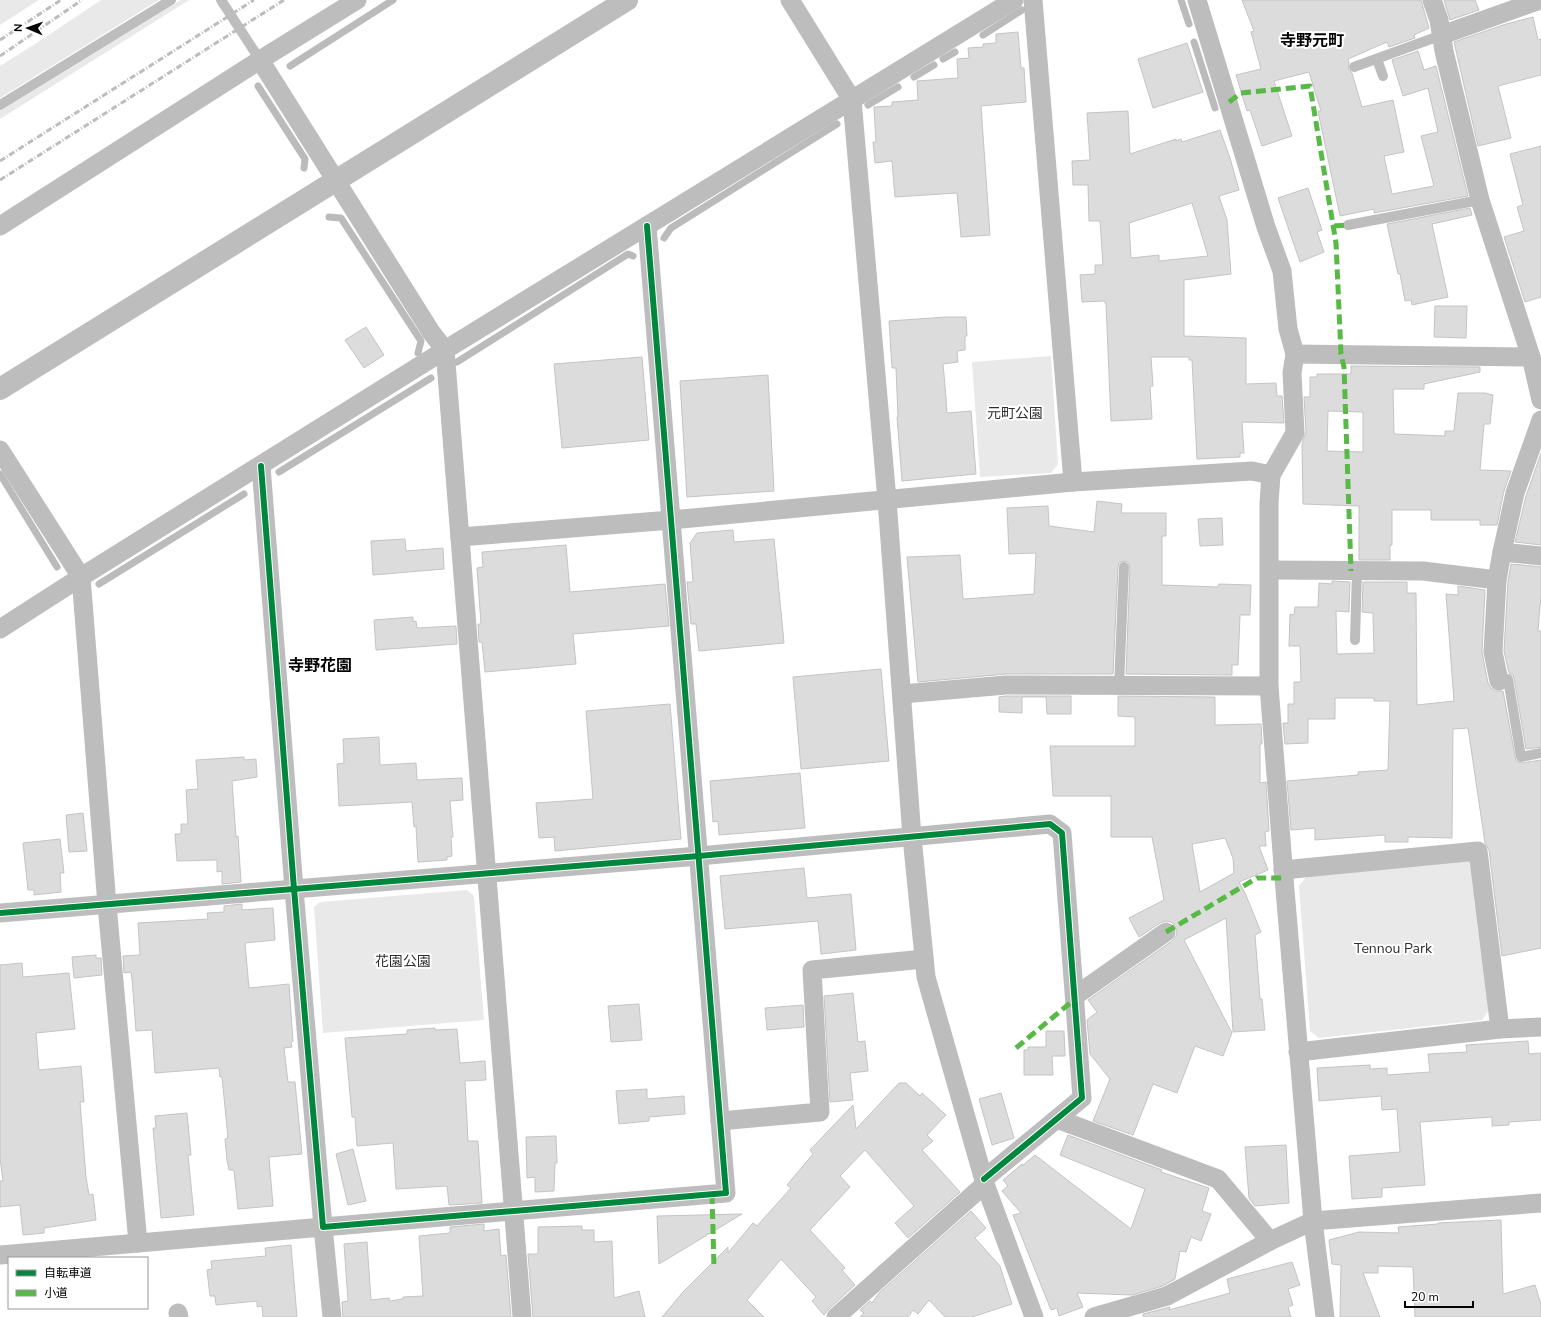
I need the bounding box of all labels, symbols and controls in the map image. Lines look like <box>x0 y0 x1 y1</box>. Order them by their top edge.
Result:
north arrow <box>8 8 48 48</box>
text: N <box>11 23 26 32</box>
district label: 寺野元町 <box>1280 30 1344 52</box>
park label: 元町公園 <box>987 404 1043 423</box>
district label: 寺野花園 <box>288 655 352 677</box>
park label: Tennou Park <box>1354 939 1433 958</box>
park label: 花園公園 <box>375 952 431 971</box>
legend <box>8 1257 148 1309</box>
text: 自転車道 <box>44 1265 92 1281</box>
scale bar <box>1405 1283 1473 1309</box>
text: 小道 <box>44 1285 68 1301</box>
text: 20 m <box>1411 1289 1439 1305</box>

